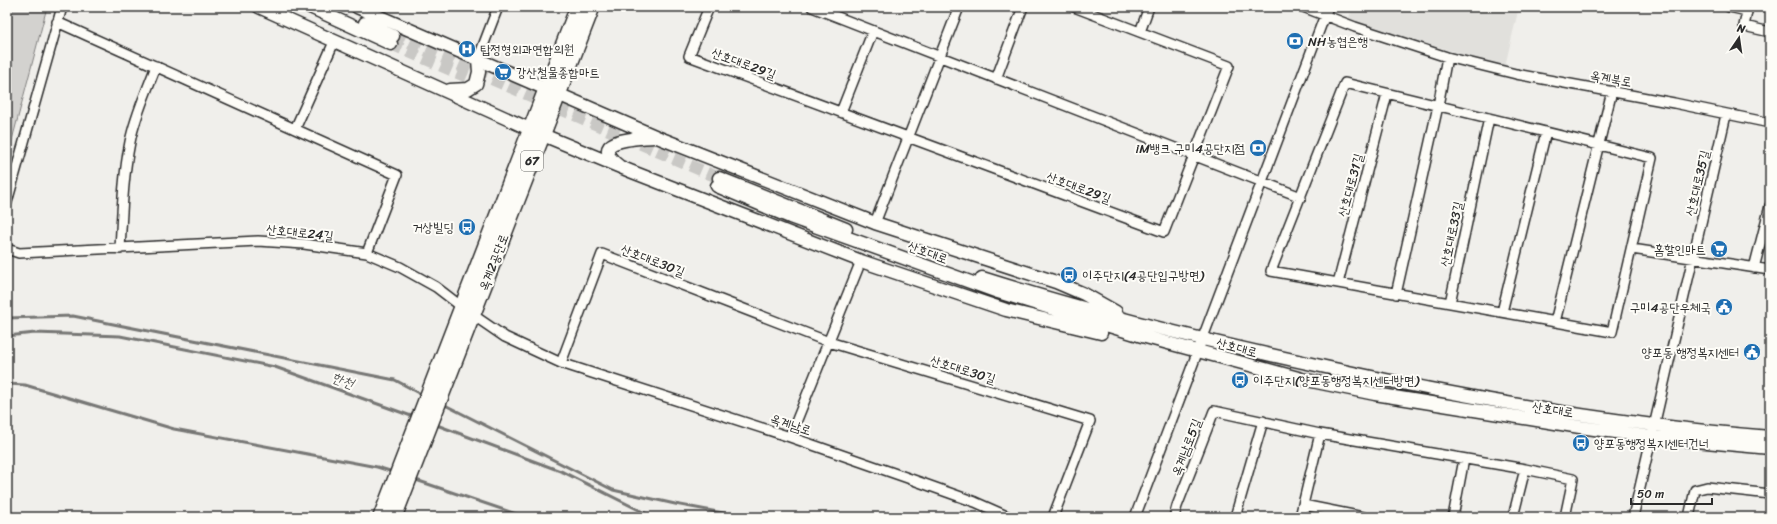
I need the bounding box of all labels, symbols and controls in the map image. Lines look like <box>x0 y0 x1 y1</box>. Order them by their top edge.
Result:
north arrow <box>1719 18 1759 58</box>
text: N <box>1734 18 1747 39</box>
place label: NH농협은행 <box>1308 30 1368 53</box>
bank icon: NH농협은행 <box>1285 31 1305 51</box>
place label: 탑정형외과연합의원 <box>480 38 574 61</box>
hospital icon: 탑정형외과연합의원 <box>457 39 477 59</box>
street label: 산호대로29길 <box>708 41 780 86</box>
place label: 강산철물종합마트 <box>516 61 600 84</box>
supermarket icon: 강산철물종합마트 <box>493 62 513 82</box>
street label: 옥계북로 <box>1588 64 1634 93</box>
place label: iM뱅크 구미4공단지점 <box>1136 137 1245 160</box>
bank icon: iM뱅크 구미4공단지점 <box>1248 138 1268 158</box>
street label: 산호대로35길 <box>1679 148 1716 219</box>
road number: 67 <box>521 151 543 171</box>
street label: 산호대로31길 <box>1331 151 1370 220</box>
street label: 산호대로29길 <box>1043 165 1115 210</box>
street label: 산호대로33길 <box>1433 199 1470 269</box>
place label: 거상빌딩 <box>412 216 454 239</box>
bus stop icon: 거상빌딩 <box>457 217 477 237</box>
street label: 산호대로24길 <box>265 218 335 247</box>
street label: 옥계2공단로 <box>472 230 515 294</box>
street label: 산호대로 <box>904 235 951 270</box>
street label: 산호대로30길 <box>617 238 689 283</box>
place label: 홈할인마트 <box>1654 238 1706 261</box>
supermarket icon: 홈할인마트 <box>1709 239 1729 259</box>
place label: 이주단지(4공단입구방면) <box>1082 264 1205 287</box>
bus stop icon: 이주단지(4공단입구방면) <box>1059 265 1079 285</box>
place label: 구미4공단우체국 <box>1630 296 1711 319</box>
public building icon: 구미4공단우체국 <box>1714 297 1734 317</box>
street label: 산호대로 <box>1214 331 1260 364</box>
place label: 양포동 행정복지센터 <box>1641 341 1739 364</box>
public building icon: 양포동 행정복지센터 <box>1742 342 1762 362</box>
street label: 산호대로30길 <box>927 349 999 390</box>
water label: 한천 <box>328 365 359 397</box>
place label: 이주단지(양포동행정복지센터방면) <box>1253 369 1421 392</box>
bus stop icon: 이주단지(양포동행정복지센터방면) <box>1230 370 1250 390</box>
street label: 산호대로 <box>1530 395 1575 424</box>
street label: 옥계남로 <box>767 407 814 442</box>
street label: 옥계남로5길 <box>1165 415 1208 479</box>
place label: 양포동행정복지센터건너 <box>1594 432 1709 455</box>
bus stop icon: 양포동행정복지센터건너 <box>1571 433 1591 453</box>
scale bar <box>1631 480 1712 506</box>
text: 50 m <box>1637 483 1664 505</box>

